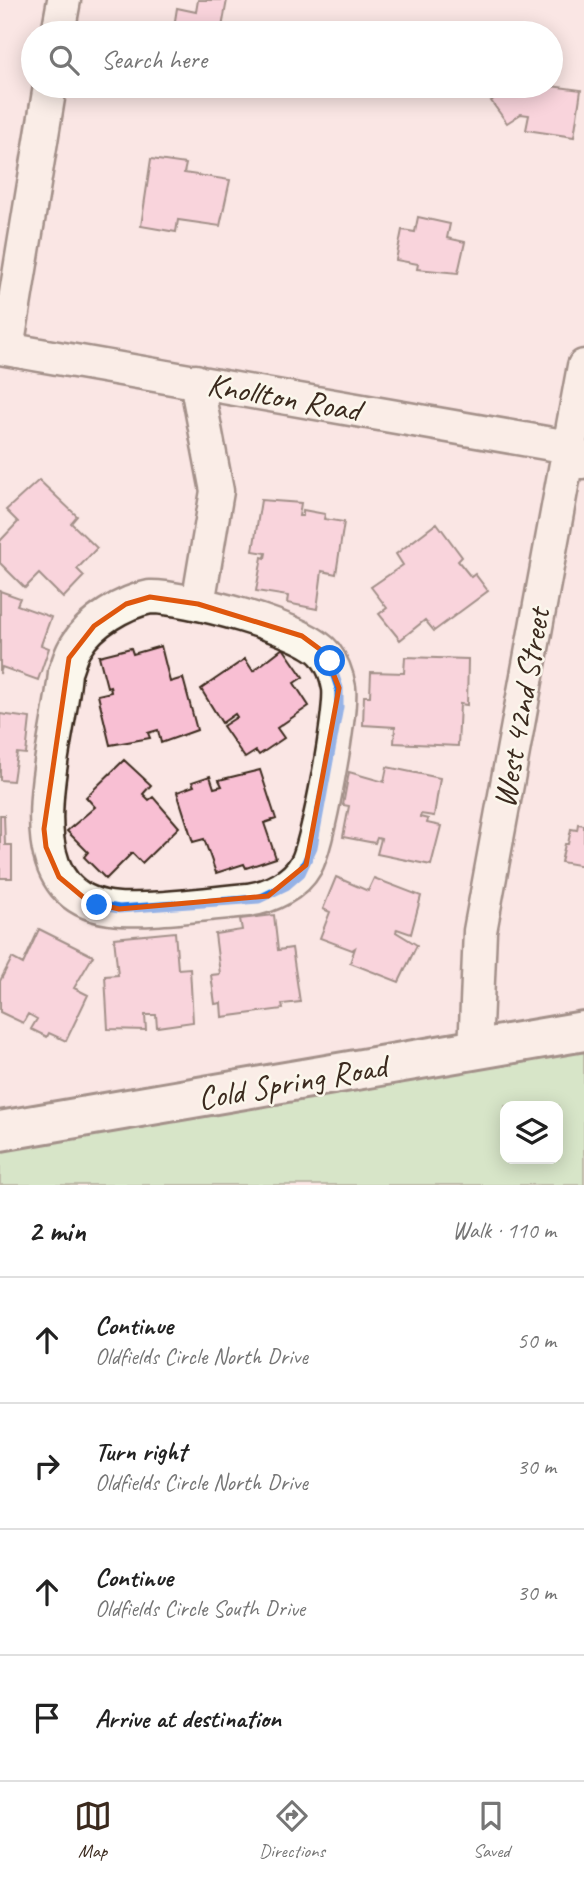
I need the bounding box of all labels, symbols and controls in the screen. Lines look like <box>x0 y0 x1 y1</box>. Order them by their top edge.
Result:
search box <box>21 21 563 98</box>
icon: search <box>45 41 83 79</box>
text: Search here <box>101 43 207 76</box>
street label: Knollton Road <box>204 363 369 432</box>
street label: West 42nd Street <box>483 602 560 811</box>
route start <box>314 645 345 676</box>
route end <box>81 889 112 920</box>
street label: Cold Spring Road <box>195 1044 394 1119</box>
map controls <box>500 1101 563 1164</box>
button: layers <box>500 1101 563 1164</box>
text: 2 min <box>28 1212 85 1250</box>
text: Walk · 110 m <box>452 1216 556 1245</box>
text: Continue <box>95 1309 173 1342</box>
icon: ahead <box>28 1321 66 1359</box>
text: 50 m <box>517 1326 556 1355</box>
text: Oldfields Circle North Drive <box>95 1342 308 1371</box>
text: Turn right <box>95 1435 186 1468</box>
icon: right <box>28 1447 66 1485</box>
text: 30 m <box>517 1452 556 1481</box>
text: Oldfields Circle North Drive <box>95 1468 308 1497</box>
text: Continue <box>95 1561 173 1594</box>
icon: ahead <box>28 1573 66 1611</box>
text: 30 m <box>517 1578 556 1607</box>
text: Oldfields Circle South Drive <box>95 1594 305 1623</box>
icon: arrive <box>28 1699 66 1737</box>
text: Arrive at destination <box>95 1702 281 1735</box>
tab: Map <box>74 1797 112 1863</box>
tab: Directions <box>259 1797 325 1863</box>
tab: Saved <box>472 1797 510 1863</box>

